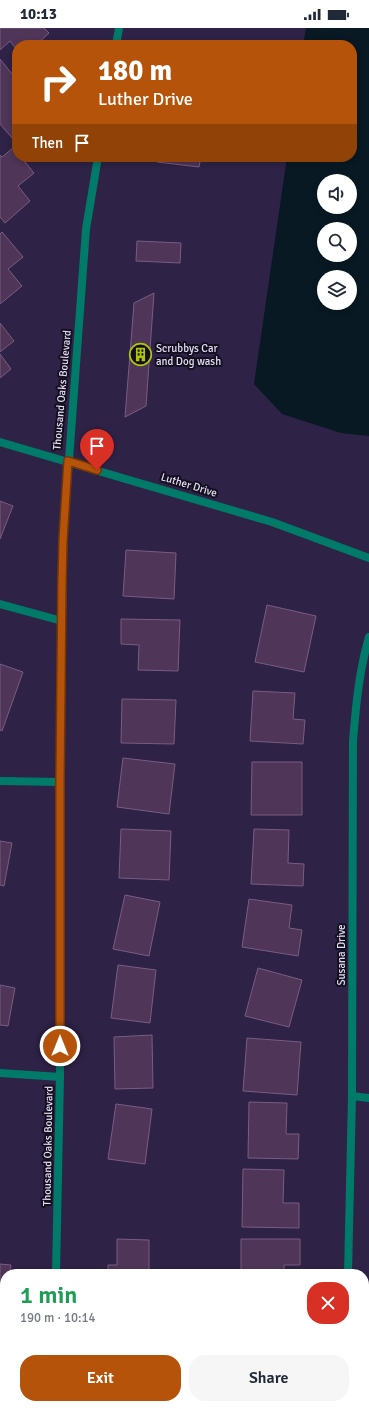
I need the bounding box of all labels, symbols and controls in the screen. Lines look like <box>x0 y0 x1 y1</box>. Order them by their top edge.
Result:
text: 10:13 <box>20 5 57 23</box>
text: 180 m <box>98 54 172 88</box>
icon: right <box>32 56 84 108</box>
text: Luther Drive <box>98 88 193 110</box>
icon: arrive <box>71 132 93 154</box>
text: Then <box>32 134 63 152</box>
map controls <box>317 174 357 310</box>
button: sound <box>317 174 357 214</box>
button: search <box>317 222 357 262</box>
button: layers <box>317 270 357 310</box>
street label: Thousand Oaks Boulevard <box>50 329 74 451</box>
building icon: Scrubbys Car and Dog wash <box>127 341 153 367</box>
place label: Scrubbys Car and Dog wash <box>156 342 221 368</box>
pin <box>80 429 114 470</box>
icon: arrive <box>86 435 108 457</box>
street label: Luther Drive <box>159 470 219 500</box>
street label: Susana Drive <box>335 924 348 986</box>
position arrow <box>39 1025 81 1067</box>
street label: Thousand Oaks Boulevard <box>40 1086 56 1206</box>
text: 1 min <box>20 1280 77 1310</box>
button: close <box>307 1282 349 1324</box>
text: 190 m · 10:14 <box>20 1310 96 1326</box>
button: Exit <box>20 1355 181 1401</box>
button: Share <box>189 1355 349 1401</box>

